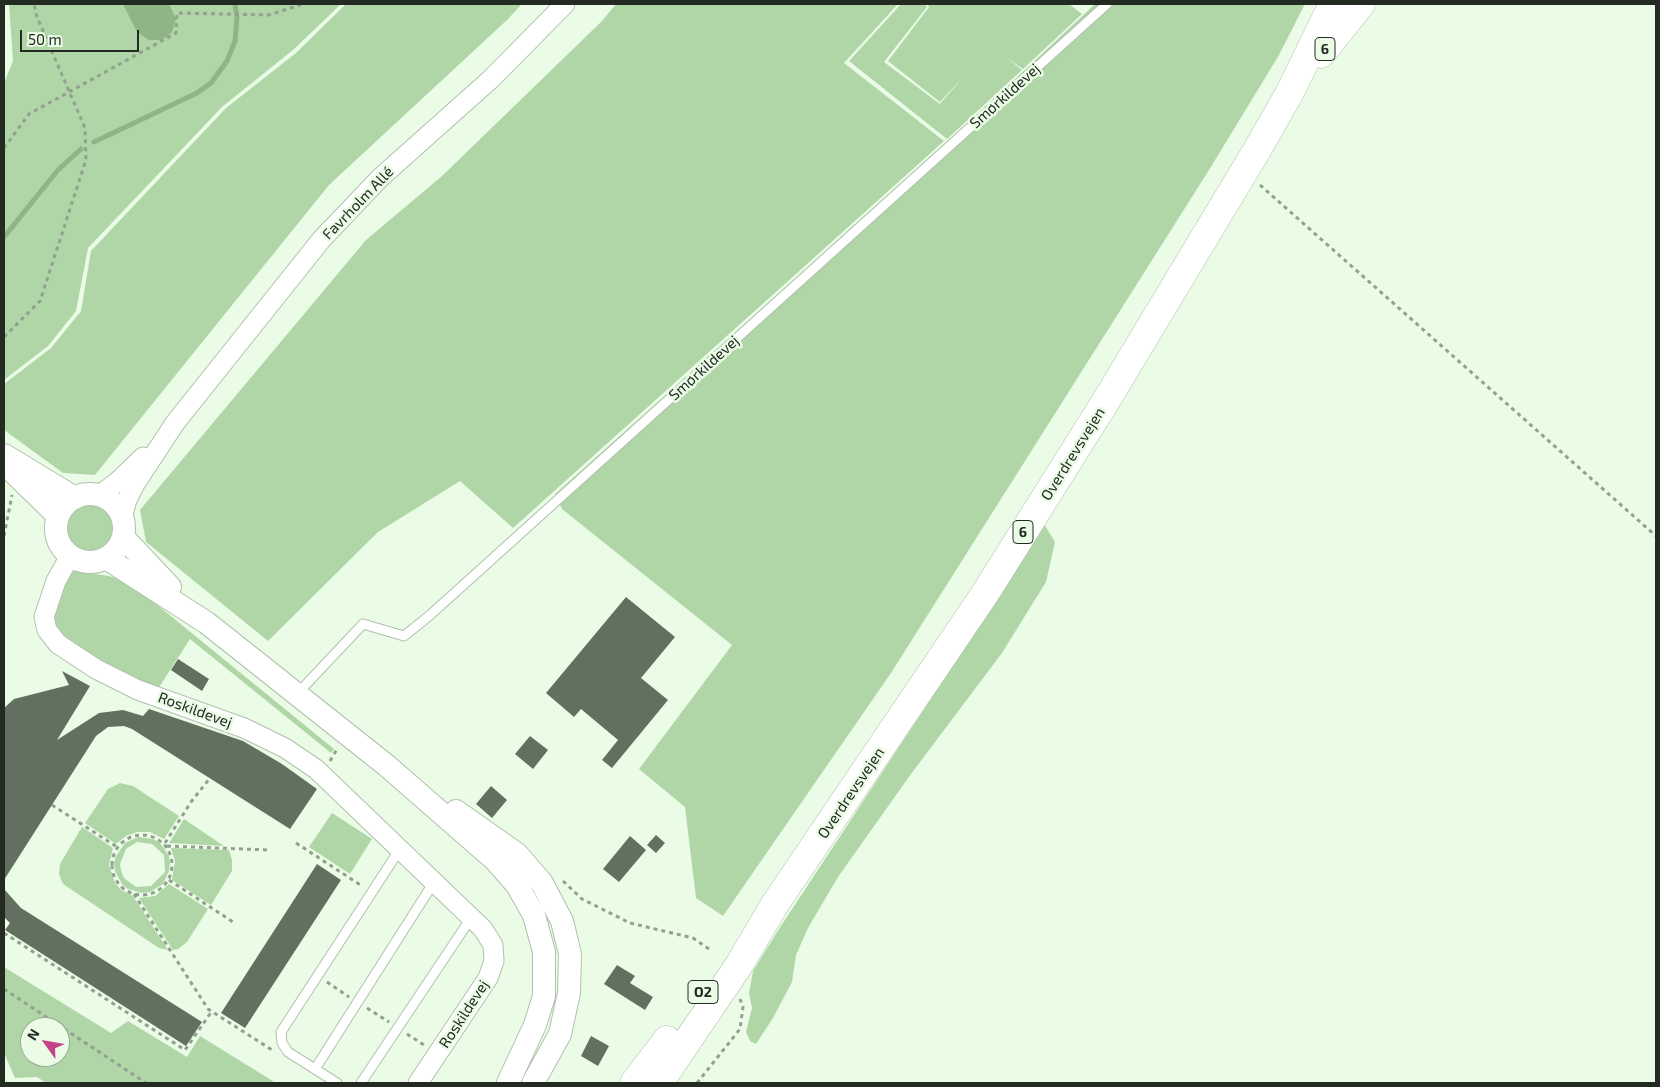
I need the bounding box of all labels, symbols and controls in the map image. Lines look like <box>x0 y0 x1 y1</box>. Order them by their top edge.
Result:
scale bar <box>22 20 141 52</box>
text: 50 m <box>28 30 62 48</box>
road number: 6 <box>1315 38 1335 61</box>
street label: Smørkildevej <box>966 60 1044 132</box>
street label: Favrholm Allé <box>319 163 397 243</box>
street label: Smørkildevej <box>665 332 743 404</box>
street label: Overdrevsvejen <box>1037 404 1109 504</box>
road number: 6 <box>1013 520 1033 544</box>
street label: Roskildevej <box>156 688 234 732</box>
street label: Overdrevsvejen <box>814 744 888 842</box>
street label: Roskildevej <box>435 977 493 1051</box>
road number: O2 <box>688 980 718 1004</box>
north arrow <box>20 1017 70 1067</box>
text: N <box>23 1026 43 1043</box>

